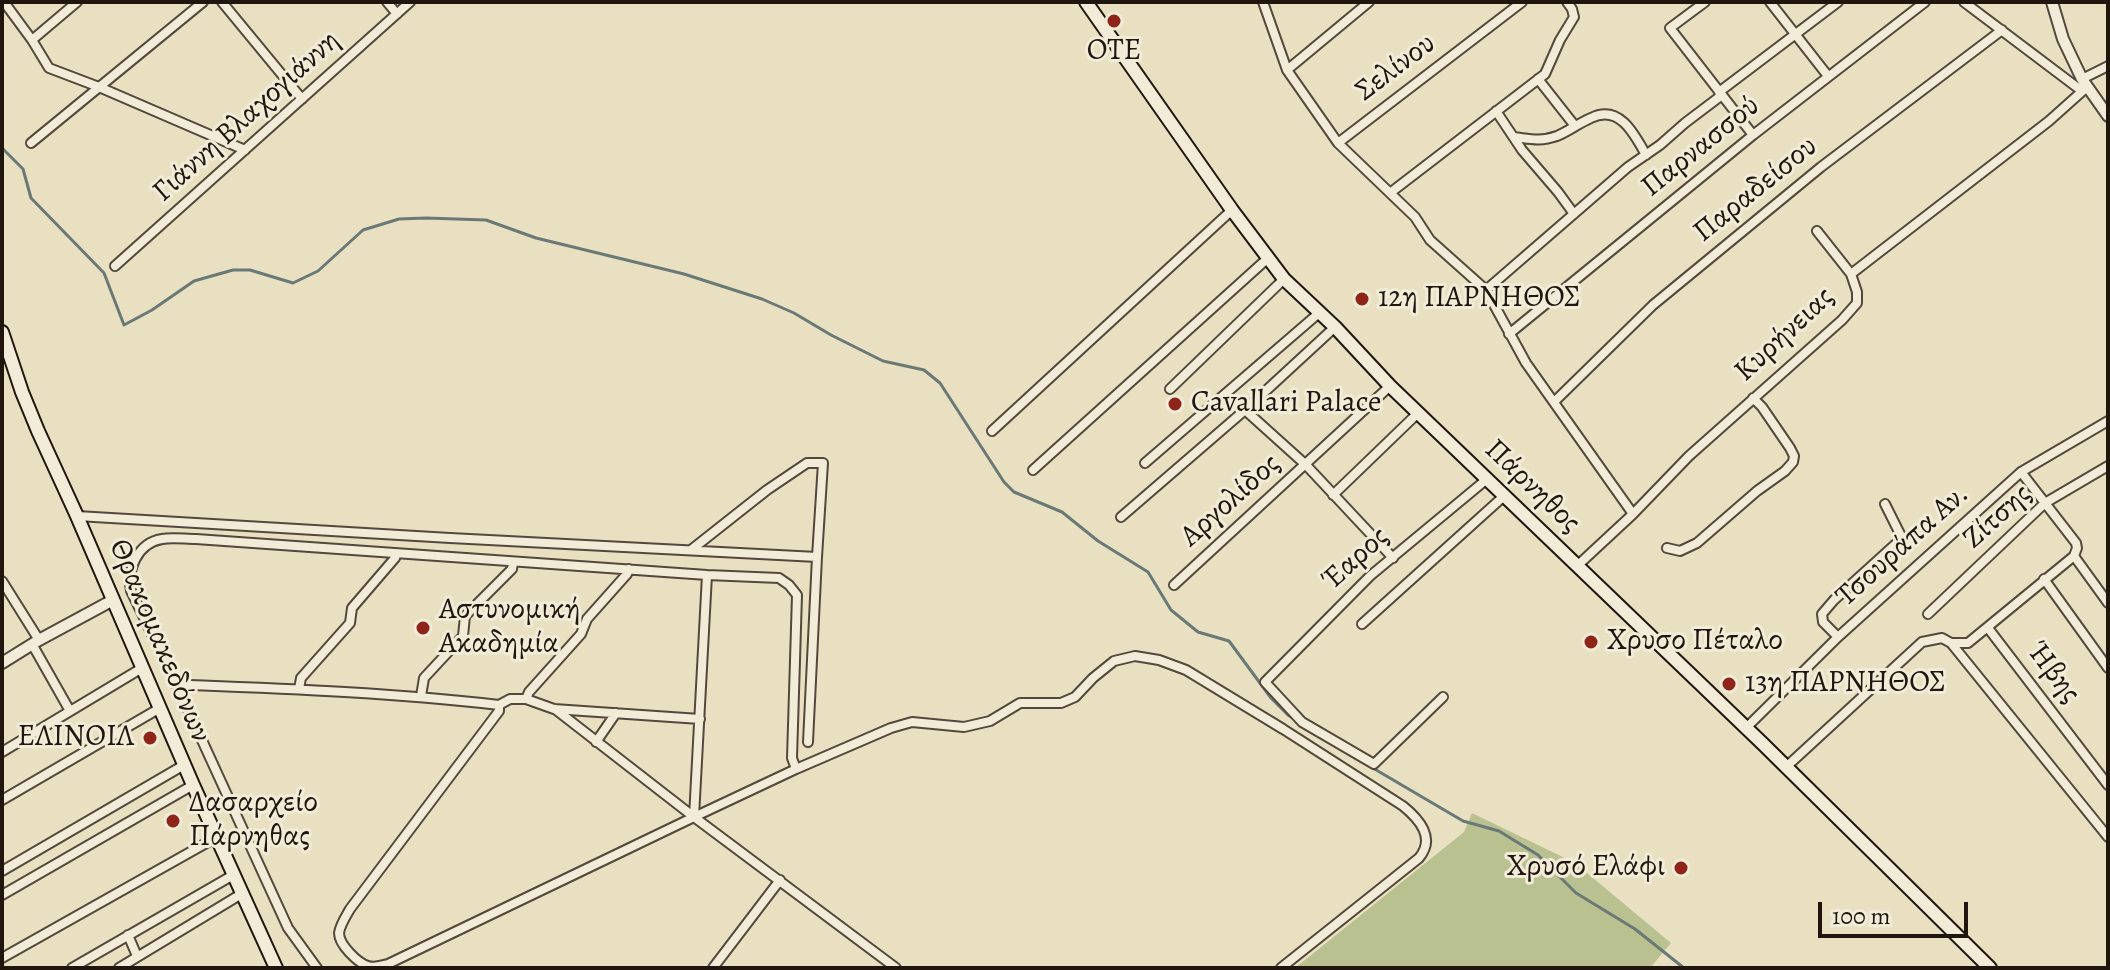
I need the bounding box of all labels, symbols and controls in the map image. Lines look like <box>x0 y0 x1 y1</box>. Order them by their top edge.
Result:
marker: ΟΤΕ <box>1105 12 1123 30</box>
street label: Γιάννη Βλαχογιάννη <box>146 24 348 210</box>
street label: Σελίνου <box>1349 26 1443 110</box>
place label: ΟΤΕ <box>1087 34 1141 70</box>
street label: Παρνασσού <box>1635 89 1767 205</box>
street label: Παραδείσου <box>1687 129 1825 251</box>
street label: Κυρήνειας <box>1728 280 1842 390</box>
place label: 12η ΠΑΡΝΗΘΟΣ <box>1378 281 1581 317</box>
marker: 12η ΠΑΡΝΗΘΟΣ <box>1353 290 1371 308</box>
place label: Cavallari Palace <box>1191 386 1381 422</box>
marker: Cavallari Palace <box>1166 395 1184 413</box>
street label: Πάρνηθος <box>1476 433 1588 541</box>
street label: Αργολίδος <box>1174 447 1288 555</box>
street label: Τσουράπα Αν. <box>1829 477 1977 615</box>
street label: Ζίτσης <box>1956 477 2040 557</box>
street label: Έαρος <box>1315 520 1397 598</box>
street label: Θρακομακεδόνων <box>100 534 218 748</box>
place label: Αστυνομική Ακαδημία <box>439 593 581 664</box>
marker: Αστυνομική Ακαδημία <box>414 619 432 637</box>
place label: Χρυσο Πέταλο <box>1607 624 1783 660</box>
marker: Χρυσο Πέταλο <box>1582 633 1600 651</box>
street label: Ήβης <box>2018 635 2088 711</box>
place label: 13η ΠΑΡΝΗΘΟΣ <box>1745 666 1946 702</box>
marker: 13η ΠΑΡΝΗΘΟΣ <box>1720 675 1738 693</box>
place label: ΕΛΙΝΟΙΛ <box>18 720 134 756</box>
marker: ΕΛΙΝΟΙΛ <box>141 729 159 747</box>
place label: Δασαρχείο Πάρνηθας <box>189 786 318 856</box>
marker: Δασαρχείο Πάρνηθας <box>164 812 182 830</box>
place label: Χρυσό Ελάφι <box>1507 850 1665 886</box>
marker: Χρυσό Ελάφι <box>1672 859 1690 877</box>
scale bar <box>1822 886 1972 936</box>
text: 100 m <box>1832 900 1891 932</box>

